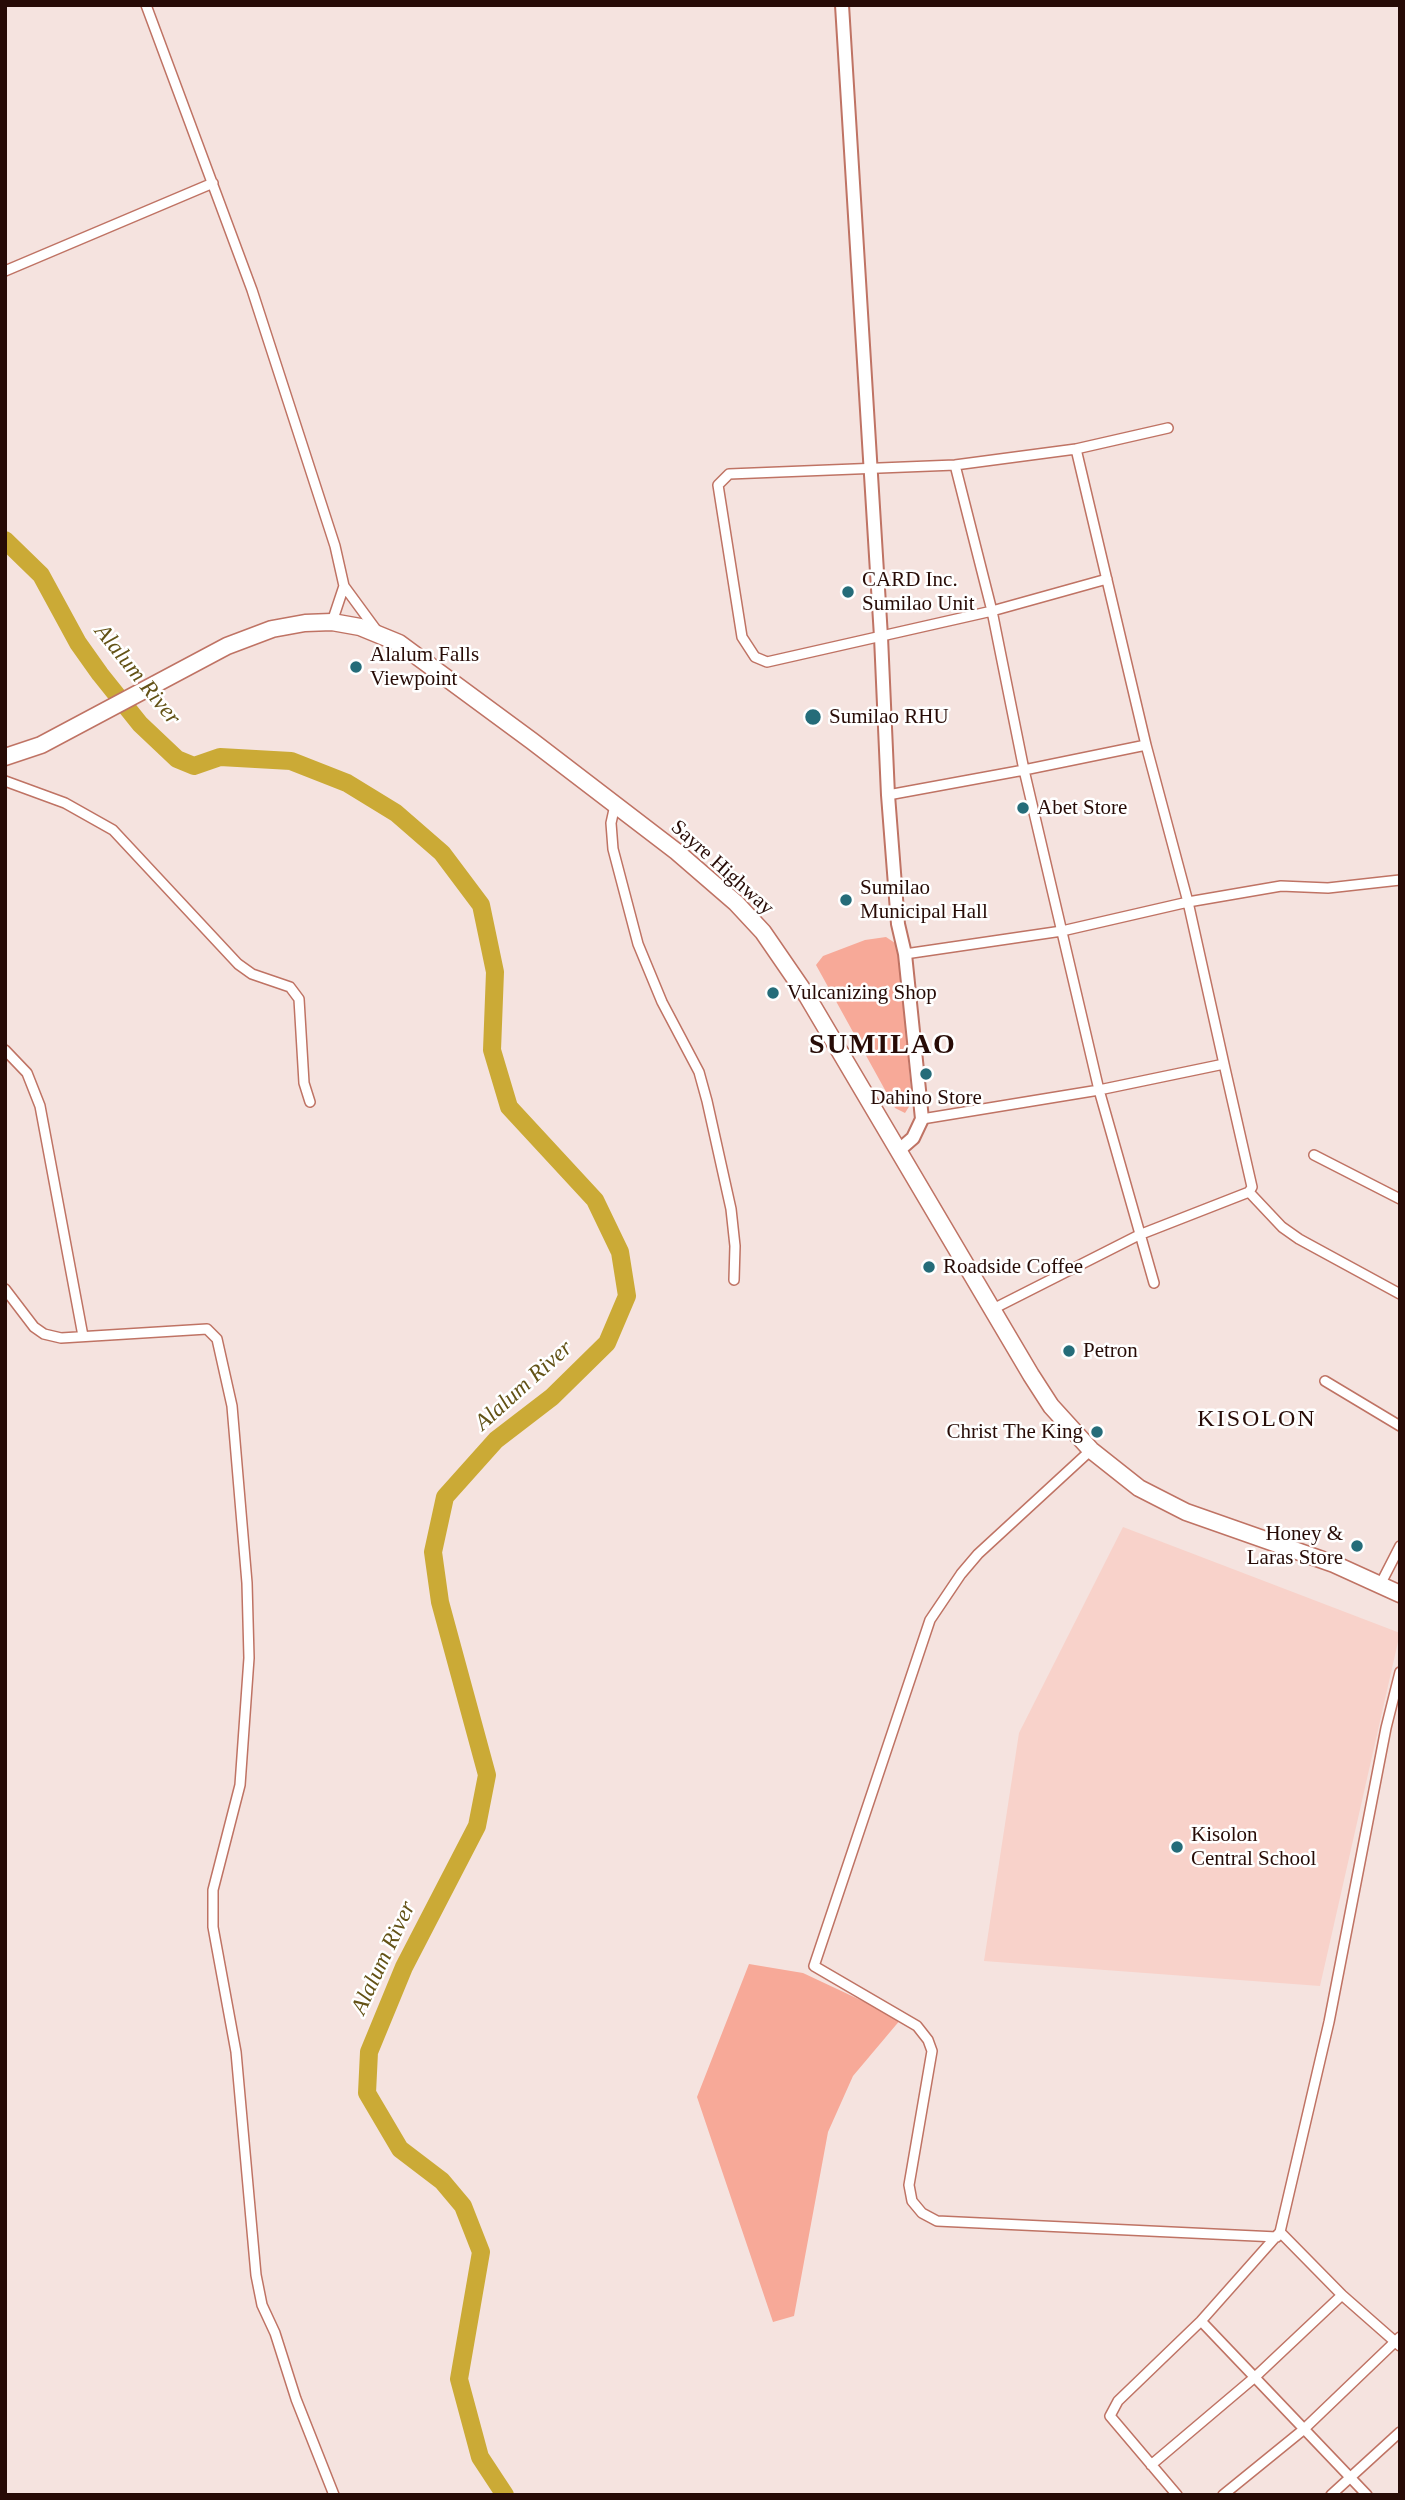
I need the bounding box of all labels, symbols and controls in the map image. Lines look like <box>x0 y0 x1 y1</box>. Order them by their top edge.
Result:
place label: CARD Inc. Sumilao Unit <box>862 567 975 617</box>
marker: CARD Inc. Sumilao Unit <box>840 584 856 600</box>
water label: Alalum River <box>88 619 186 731</box>
place label: Alalum Falls Viewpoint <box>370 642 479 692</box>
marker: Alalum Falls Viewpoint <box>348 659 364 675</box>
place label: Sumilao RHU <box>829 704 949 730</box>
marker: Sumilao RHU <box>803 707 823 727</box>
place label: Abet Store <box>1037 795 1127 821</box>
marker: Abet Store <box>1015 800 1031 816</box>
street label: Sayre Highway <box>665 815 779 921</box>
place label: Sumilao Municipal Hall <box>860 875 988 925</box>
marker: Sumilao Municipal Hall <box>838 892 854 908</box>
place label: Vulcanizing Shop <box>787 980 937 1006</box>
marker: Vulcanizing Shop <box>765 985 781 1001</box>
district label: SUMILAO <box>810 1029 956 1063</box>
marker: Dahino Store <box>918 1066 934 1082</box>
place label: Dahino Store <box>870 1085 982 1111</box>
place label: Roadside Coffee <box>943 1254 1083 1280</box>
marker: Roadside Coffee <box>921 1259 937 1275</box>
water label: Alalum River <box>469 1335 579 1437</box>
place label: Petron <box>1083 1338 1138 1364</box>
marker: Petron <box>1061 1343 1077 1359</box>
district label: KISOLON <box>1198 1406 1316 1434</box>
place label: Christ The King <box>947 1419 1083 1445</box>
marker: Christ The King <box>1089 1424 1105 1440</box>
place label: Honey & Laras Store <box>1247 1521 1343 1571</box>
marker: Honey & Laras Store <box>1349 1538 1365 1554</box>
place label: Kisolon Central School <box>1191 1822 1316 1872</box>
marker: Kisolon Central School <box>1169 1839 1185 1855</box>
water label: Alalum River <box>346 1897 422 2019</box>

